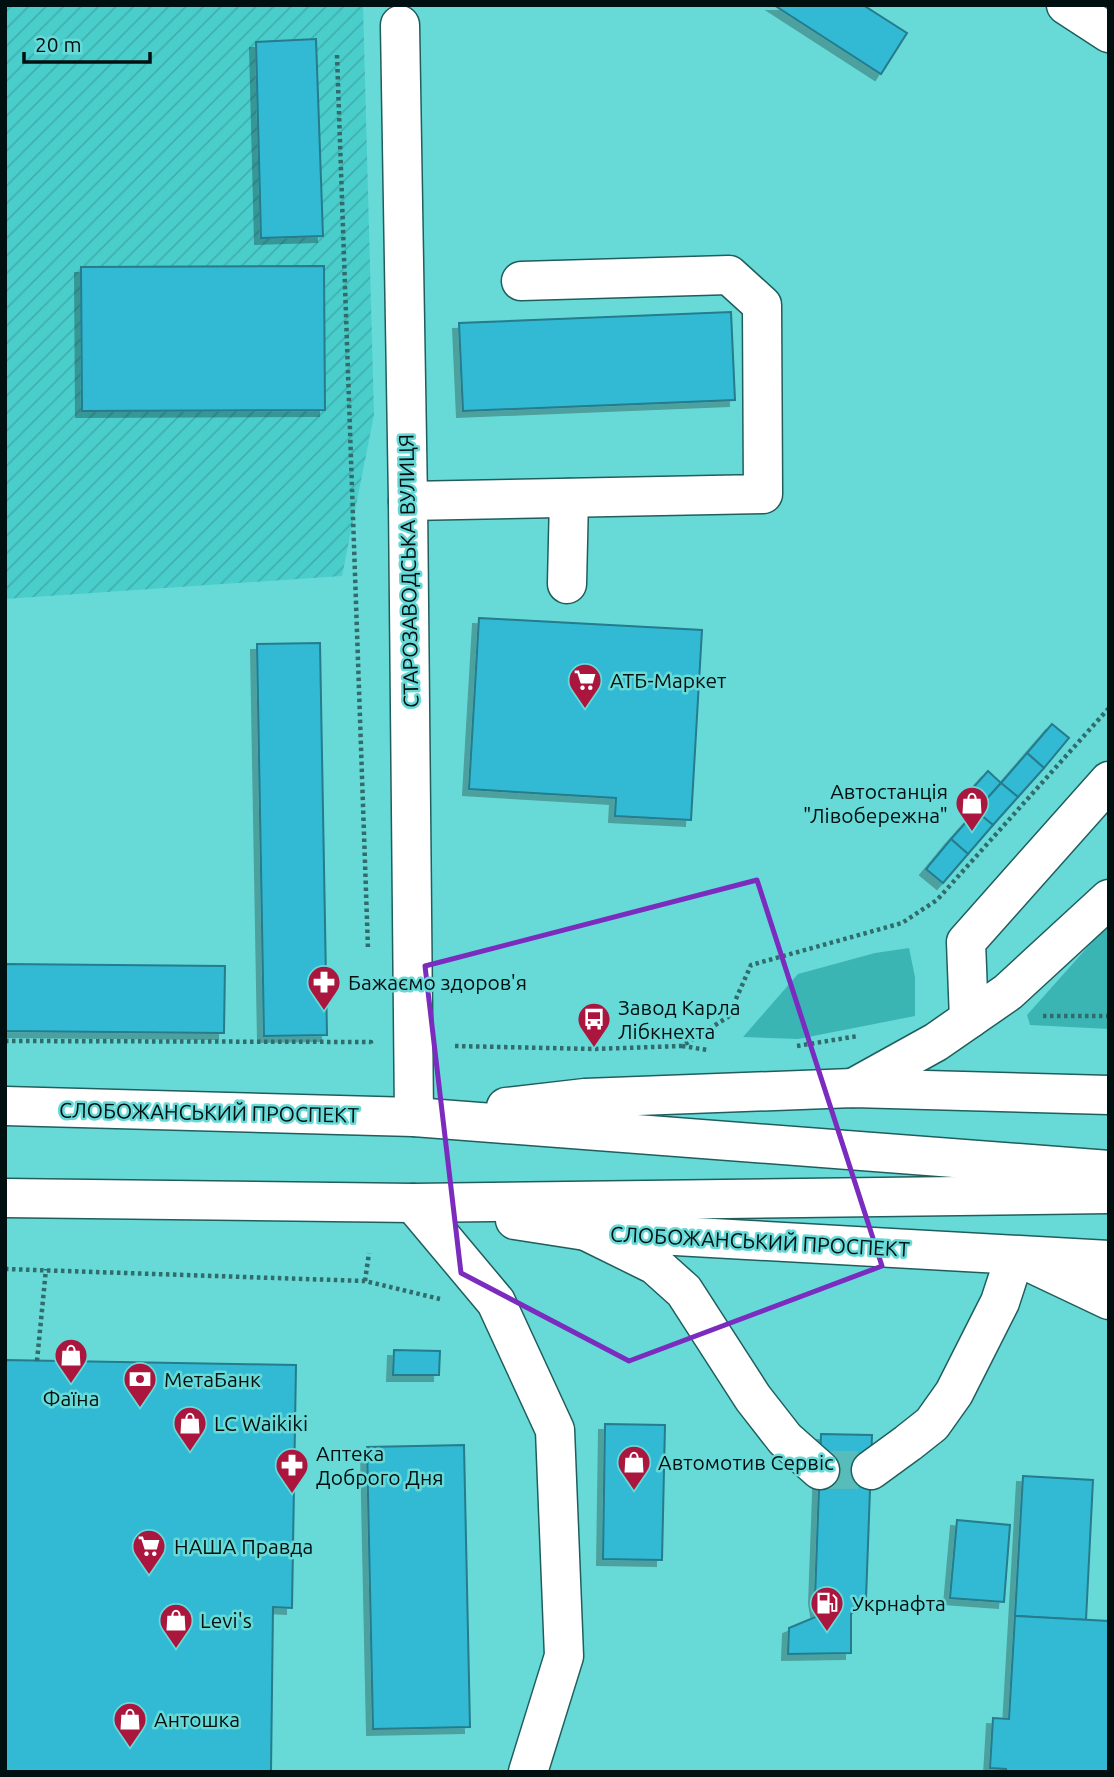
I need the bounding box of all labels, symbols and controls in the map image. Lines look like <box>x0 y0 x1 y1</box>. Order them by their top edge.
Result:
scale bar <box>24 21 150 65</box>
text: 20 m <box>35 32 82 56</box>
street label: СТАРОЗАВОДСЬКА ВУЛИЦЯ <box>394 434 422 708</box>
supermarket icon: АТБ-Маркет <box>566 661 604 710</box>
place label: АТБ-Маркет <box>610 668 727 692</box>
place label: Автостанція "Лівобережна" <box>803 779 948 827</box>
shop icon: Автостанція "Лівобережна" <box>953 784 991 833</box>
pharmacy icon: Бажаємо здоров'я <box>305 963 343 1012</box>
place label: Бажаємо здоров'я <box>348 970 527 994</box>
place label: Завод Карла Лібкнехта <box>618 995 741 1043</box>
bus stop icon: Завод Карла Лібкнехта <box>575 1000 613 1049</box>
street label: СЛОБОЖАНСЬКИЙ ПРОСПЕКТ <box>59 1097 360 1127</box>
street label: СЛОБОЖАНСЬКИЙ ПРОСПЕКТ <box>610 1221 911 1261</box>
shop icon: Фаїна <box>52 1336 90 1385</box>
bank icon: МетаБанк <box>121 1360 159 1409</box>
place label: МетаБанк <box>164 1367 261 1391</box>
place label: Фаїна <box>43 1386 99 1410</box>
shop icon: LC Waikiki <box>171 1404 209 1453</box>
place label: LC Waikiki <box>214 1411 308 1435</box>
place label: Аптека Доброго Дня <box>316 1441 444 1489</box>
shop icon: Автомотив Сервіс <box>615 1443 653 1492</box>
pharmacy icon: Аптека Доброго Дня <box>273 1446 311 1495</box>
place label: Автомотив Сервіс <box>658 1450 834 1474</box>
supermarket icon: НАША Правда <box>130 1527 168 1576</box>
place label: НАША Правда <box>174 1534 313 1558</box>
fuel station icon: Укрнафта <box>808 1584 846 1633</box>
place label: Укрнафта <box>852 1591 946 1615</box>
shop icon: Levi's <box>157 1601 195 1650</box>
place label: Levi's <box>200 1608 252 1632</box>
shop icon: Антошка <box>111 1700 149 1749</box>
place label: Антошка <box>154 1707 240 1731</box>

